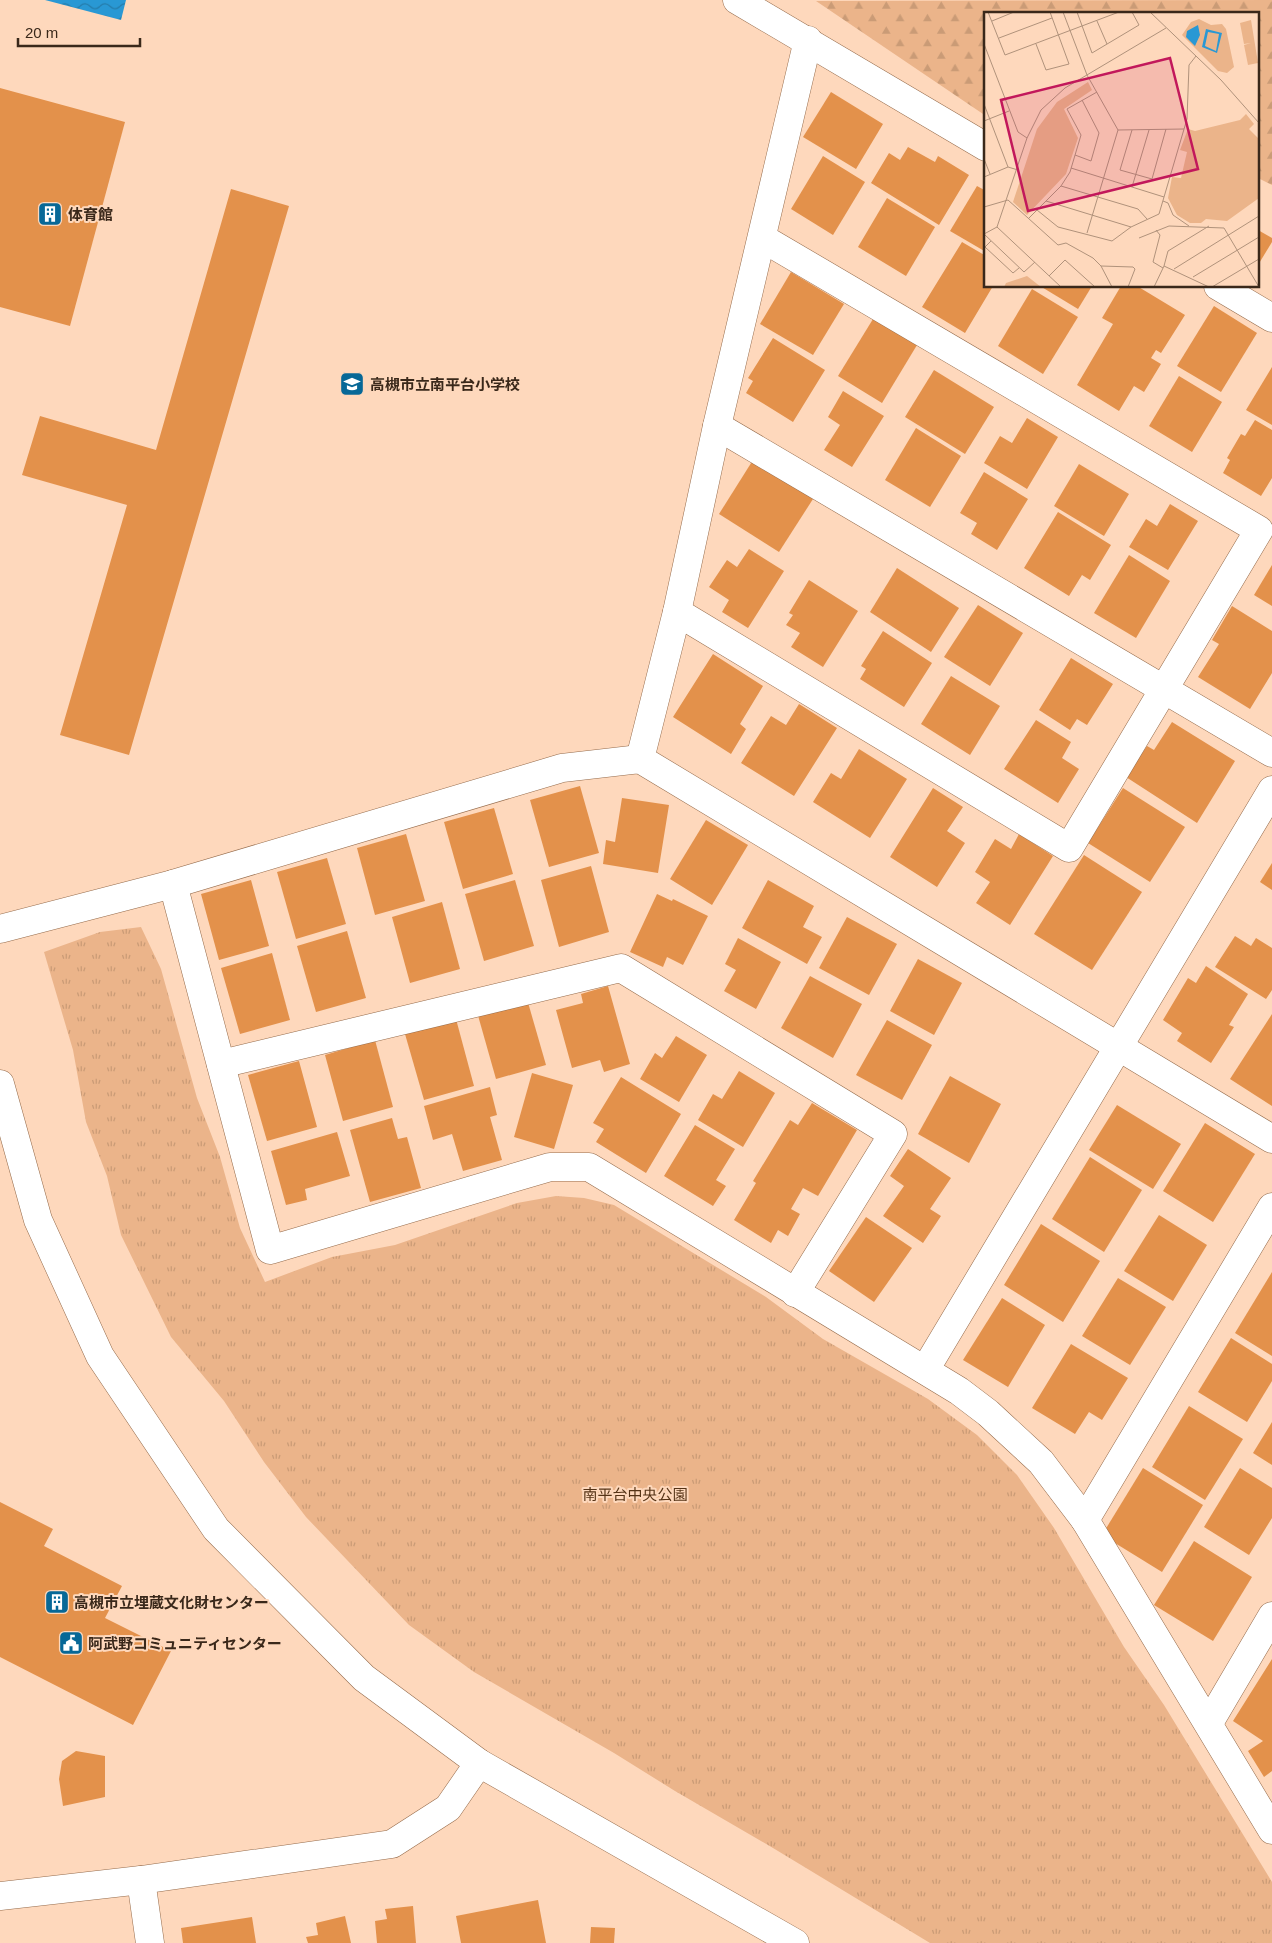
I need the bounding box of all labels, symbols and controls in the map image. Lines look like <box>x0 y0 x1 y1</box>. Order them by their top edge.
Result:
inset map <box>984 12 1260 288</box>
scale bar <box>18 15 140 47</box>
text: 20 m <box>25 24 58 41</box>
building icon: 体育館 <box>37 201 63 227</box>
place label: 体育館 <box>68 206 113 223</box>
school or university icon: 高槻市立南平台小学校 <box>339 371 365 397</box>
place label: 高槻市立南平台小学校 <box>370 376 520 393</box>
park label: 南平台中央公園 <box>582 1486 688 1503</box>
building icon: 高槻市立埋蔵文化財センター <box>44 1589 70 1615</box>
place label: 高槻市立埋蔵文化財センター <box>74 1594 269 1611</box>
public building icon: 阿武野コミュニティセンター <box>58 1630 84 1656</box>
place label: 阿武野コミュニティセンター <box>88 1635 282 1652</box>

